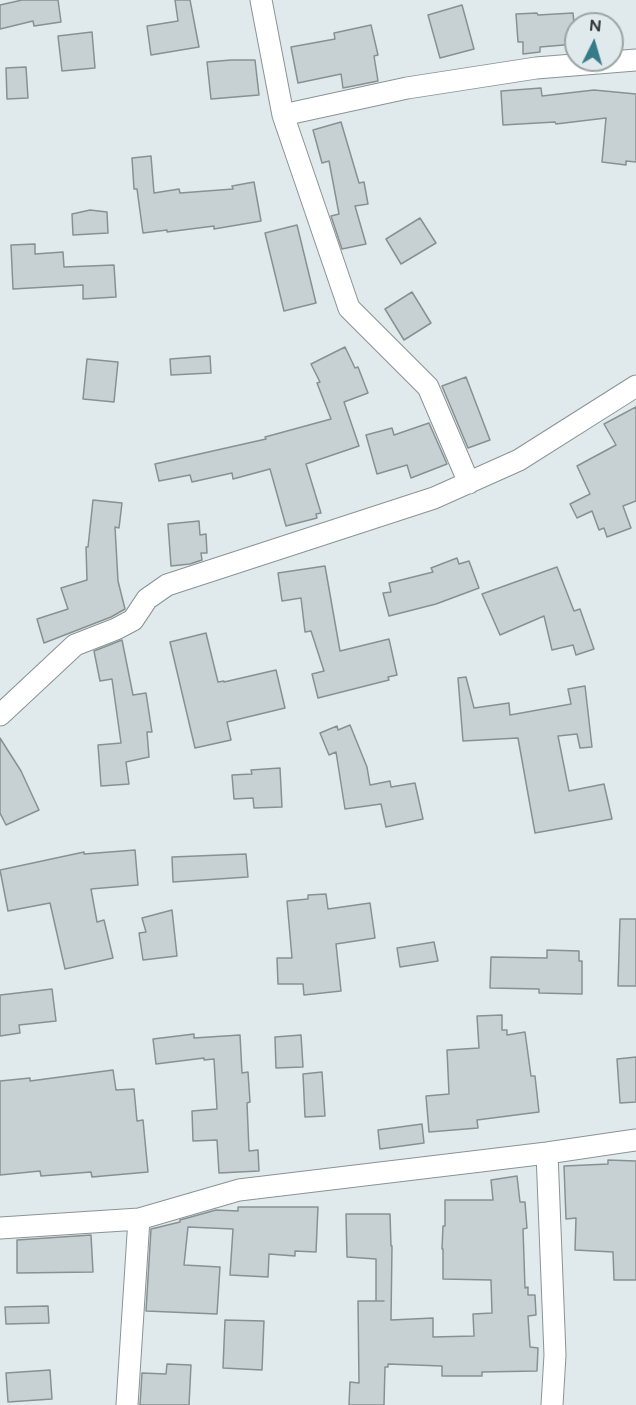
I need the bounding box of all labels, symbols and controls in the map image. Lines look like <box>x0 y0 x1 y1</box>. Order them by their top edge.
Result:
north arrow <box>564 12 624 72</box>
text: N <box>588 16 602 36</box>

